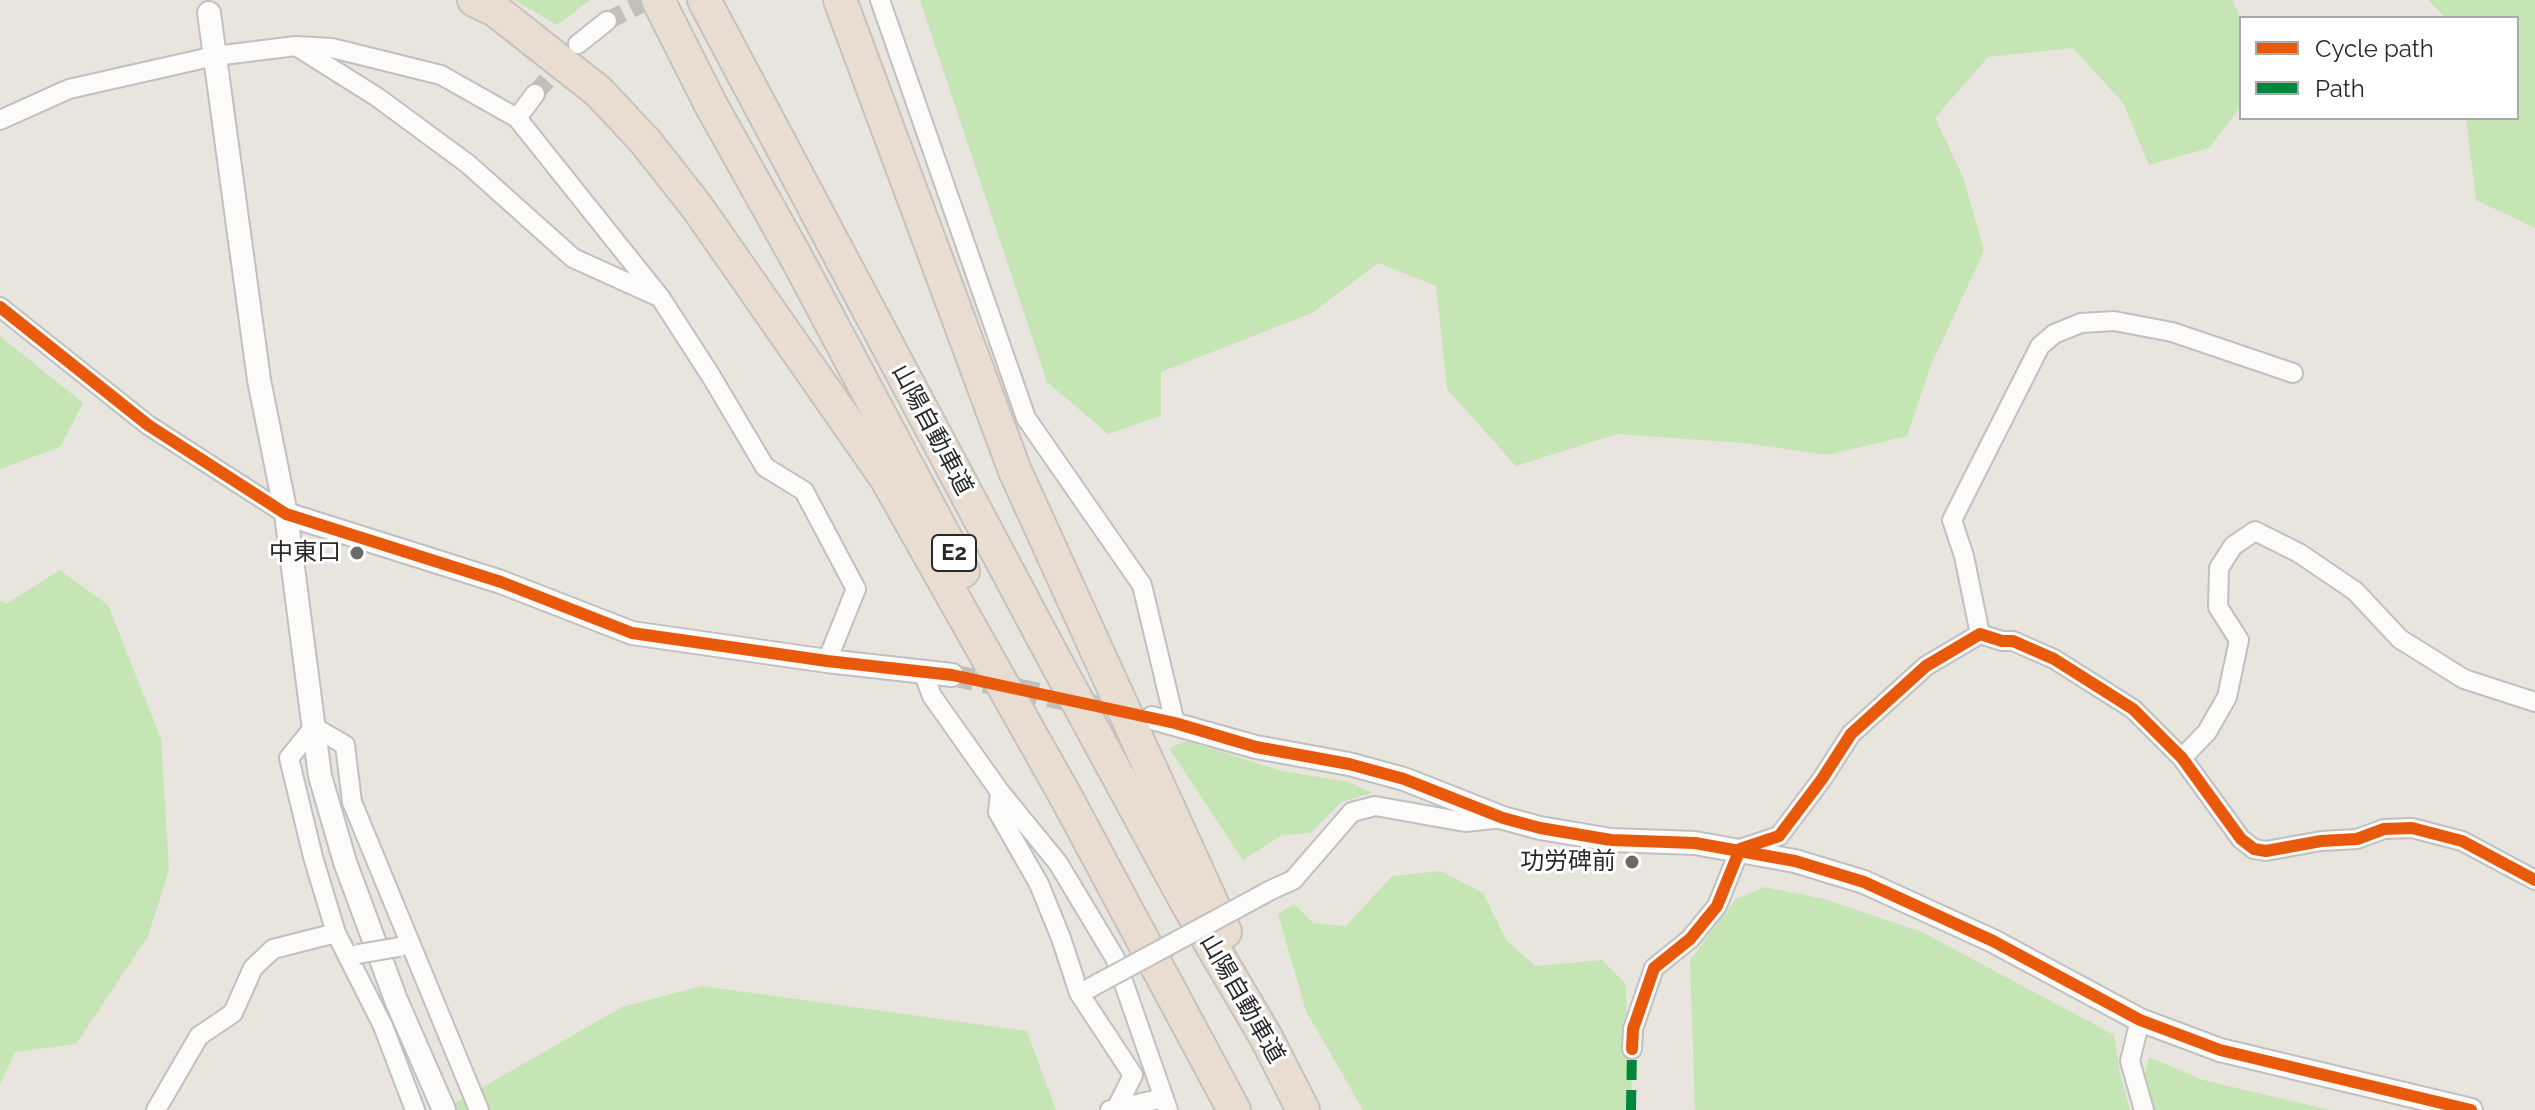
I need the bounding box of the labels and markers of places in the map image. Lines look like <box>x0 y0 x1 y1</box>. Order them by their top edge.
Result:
place label: 中東口 <box>269 539 341 567</box>
marker: 中東口 <box>348 544 366 562</box>
place label: 功労碑前 <box>1520 848 1616 876</box>
marker: 功労碑前 <box>1623 853 1641 871</box>

